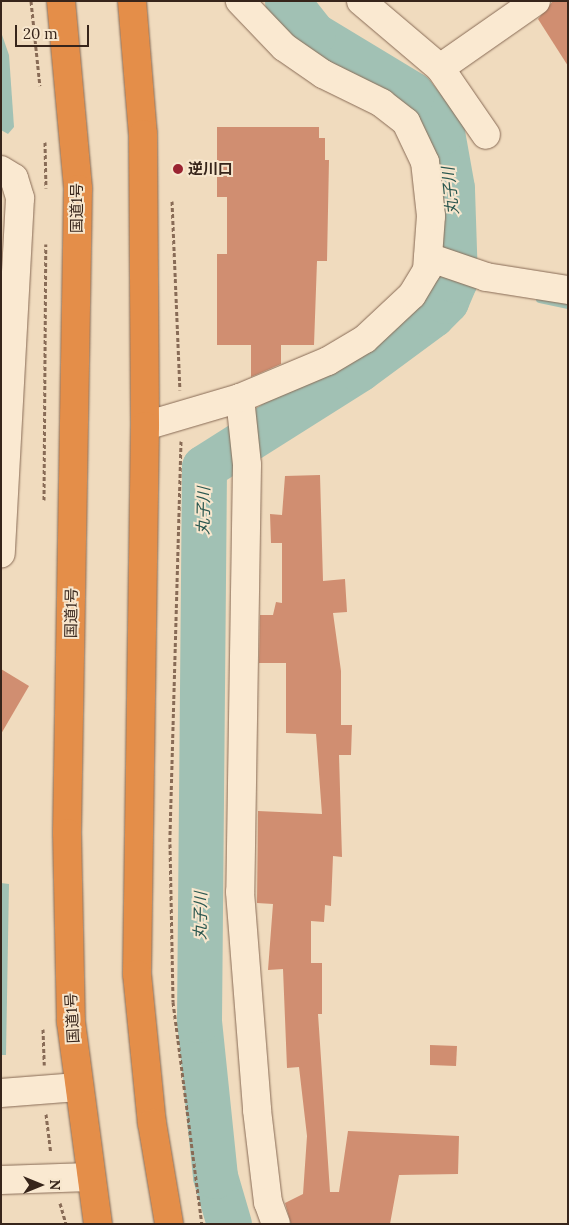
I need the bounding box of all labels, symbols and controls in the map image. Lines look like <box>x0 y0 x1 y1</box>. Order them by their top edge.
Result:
scale bar <box>18 15 91 47</box>
text: 20 m <box>23 24 58 43</box>
place label: 逆川口 <box>188 160 233 178</box>
marker: 逆川口 <box>172 163 184 175</box>
water label: 丸子川 <box>438 166 462 216</box>
street label: 国道1号 <box>68 183 86 233</box>
water label: 丸子川 <box>193 487 213 535</box>
street label: 国道1号 <box>62 588 80 638</box>
water label: 丸子川 <box>190 892 210 940</box>
street label: 国道1号 <box>62 992 82 1044</box>
north arrow <box>15 1160 65 1210</box>
text: N <box>46 1180 64 1190</box>

